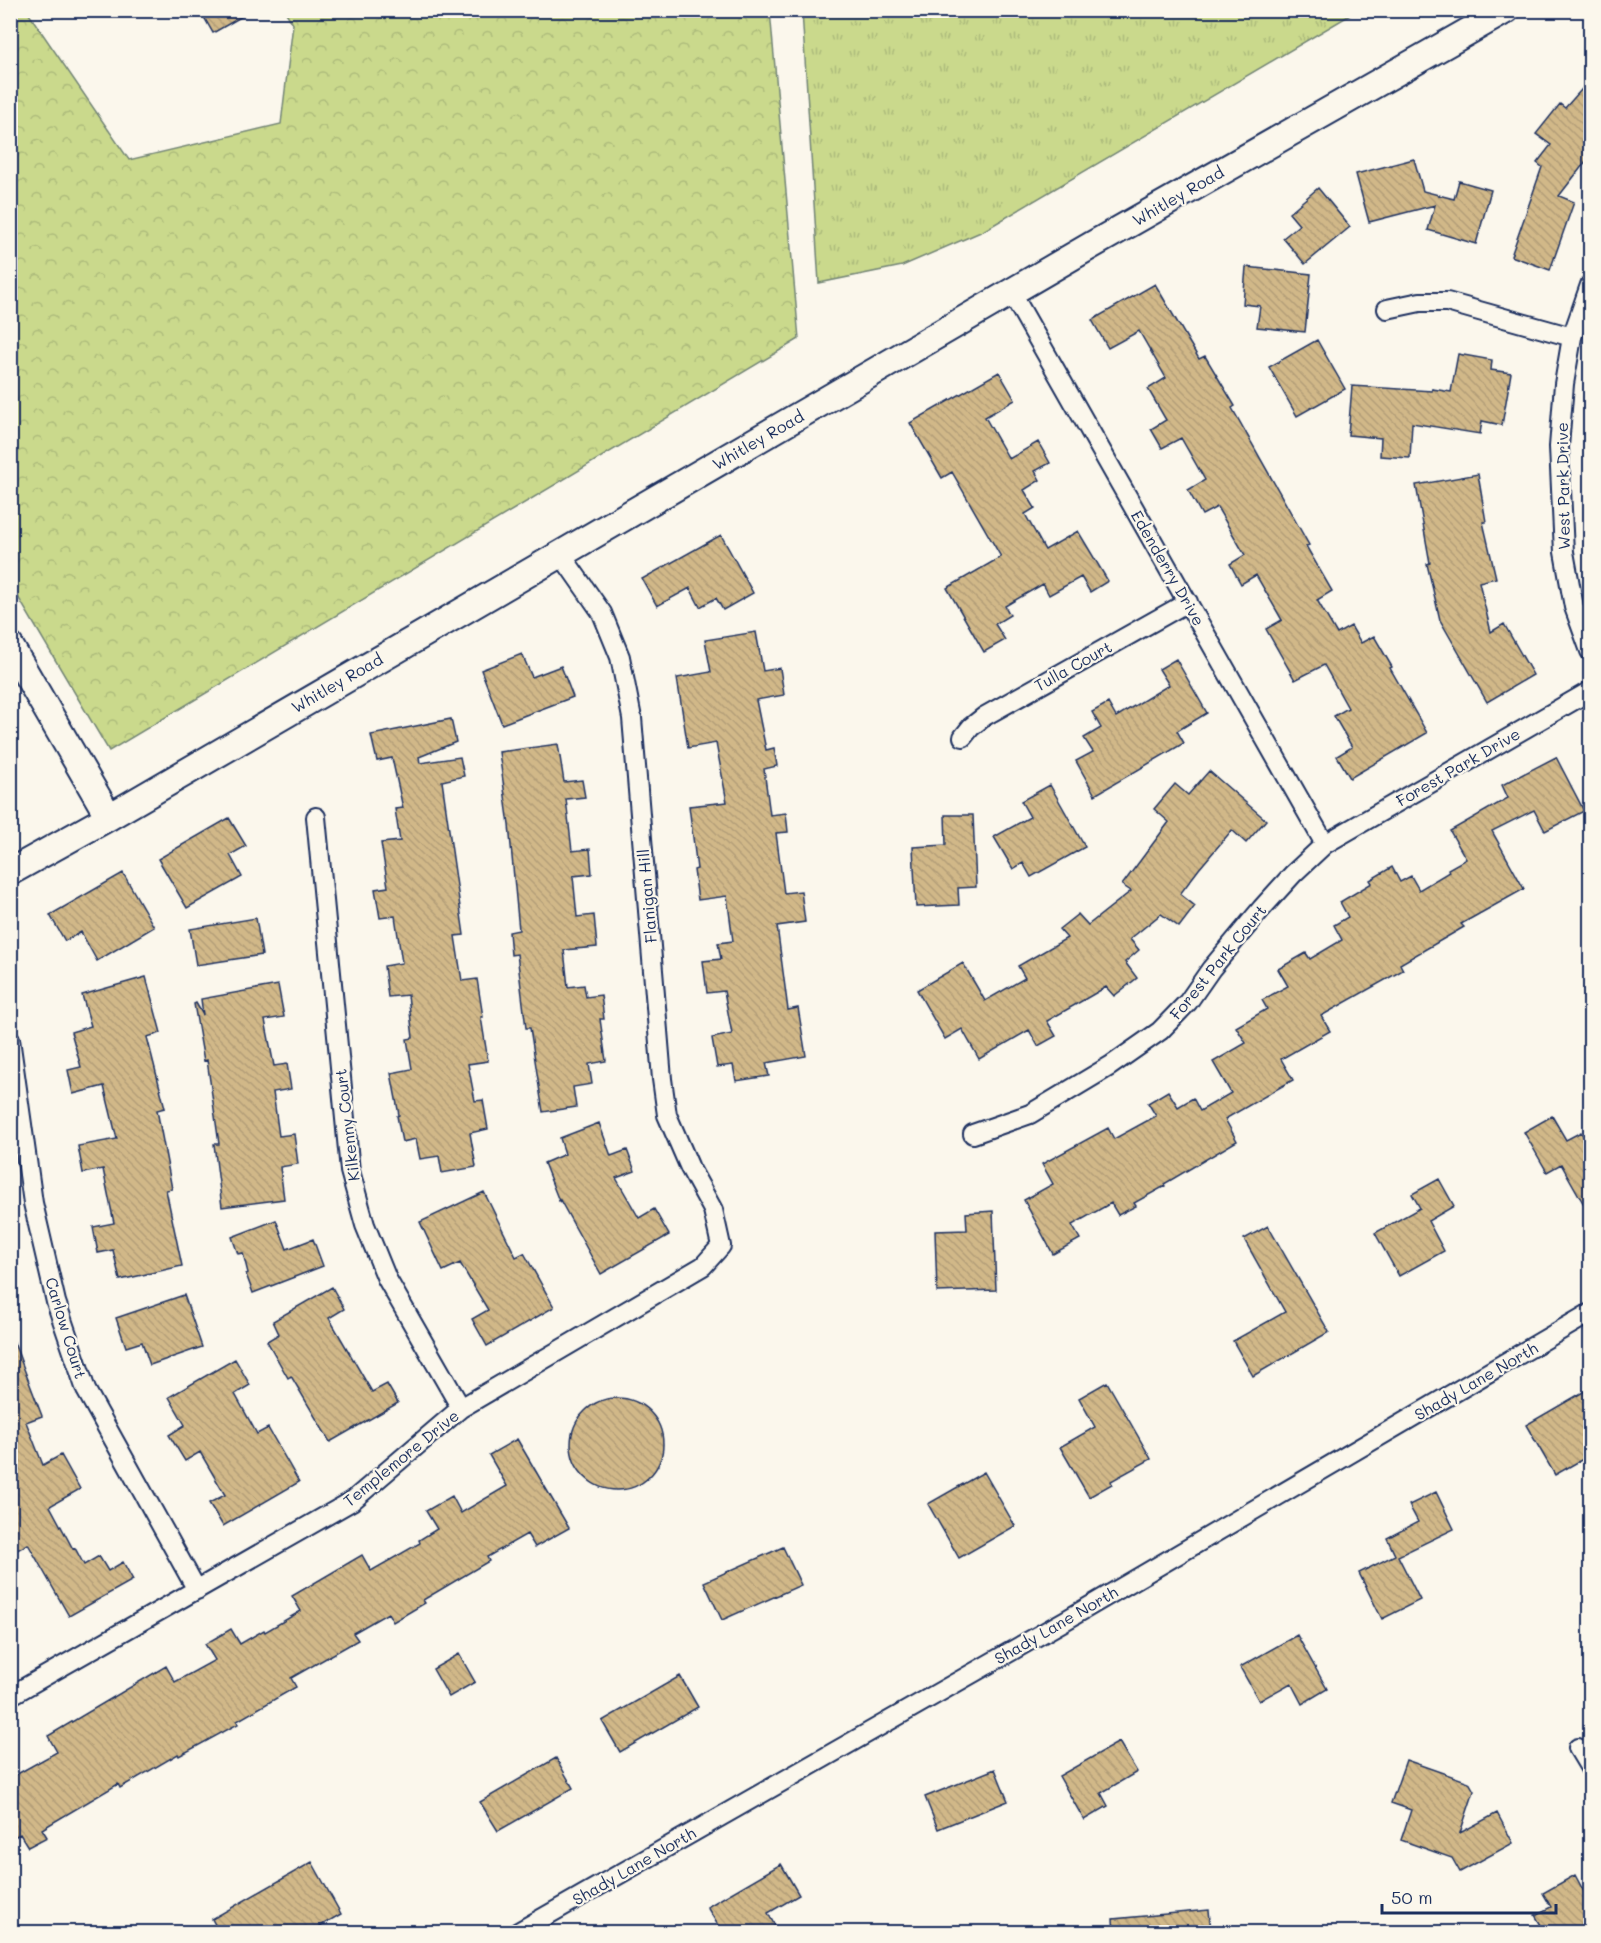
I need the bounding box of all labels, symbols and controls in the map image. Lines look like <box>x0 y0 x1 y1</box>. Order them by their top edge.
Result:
street label: Whitley Road <box>1128 161 1227 230</box>
street label: Whitley Road <box>708 405 807 474</box>
street label: West Park Drive <box>1551 422 1574 550</box>
street label: Edenderry Drive <box>1127 506 1210 629</box>
street label: Tulla Court <box>1030 636 1115 695</box>
street label: Whitley Road <box>287 648 386 717</box>
street label: Forest Park Drive <box>1392 722 1524 811</box>
street label: Flanigan Hill <box>632 848 661 944</box>
street label: Forest Park Court <box>1165 900 1271 1024</box>
street label: Kilkenny Court <box>329 1068 364 1182</box>
street label: Carlow Court <box>41 1274 92 1381</box>
street label: Shady Lane North <box>1410 1337 1541 1424</box>
street label: Templemore Drive <box>339 1404 463 1511</box>
street label: Shady Lane North <box>990 1581 1121 1668</box>
street label: Shady Lane North <box>568 1822 699 1909</box>
scale bar <box>1382 1877 1556 1915</box>
text: 50 m <box>1391 1885 1433 1909</box>

